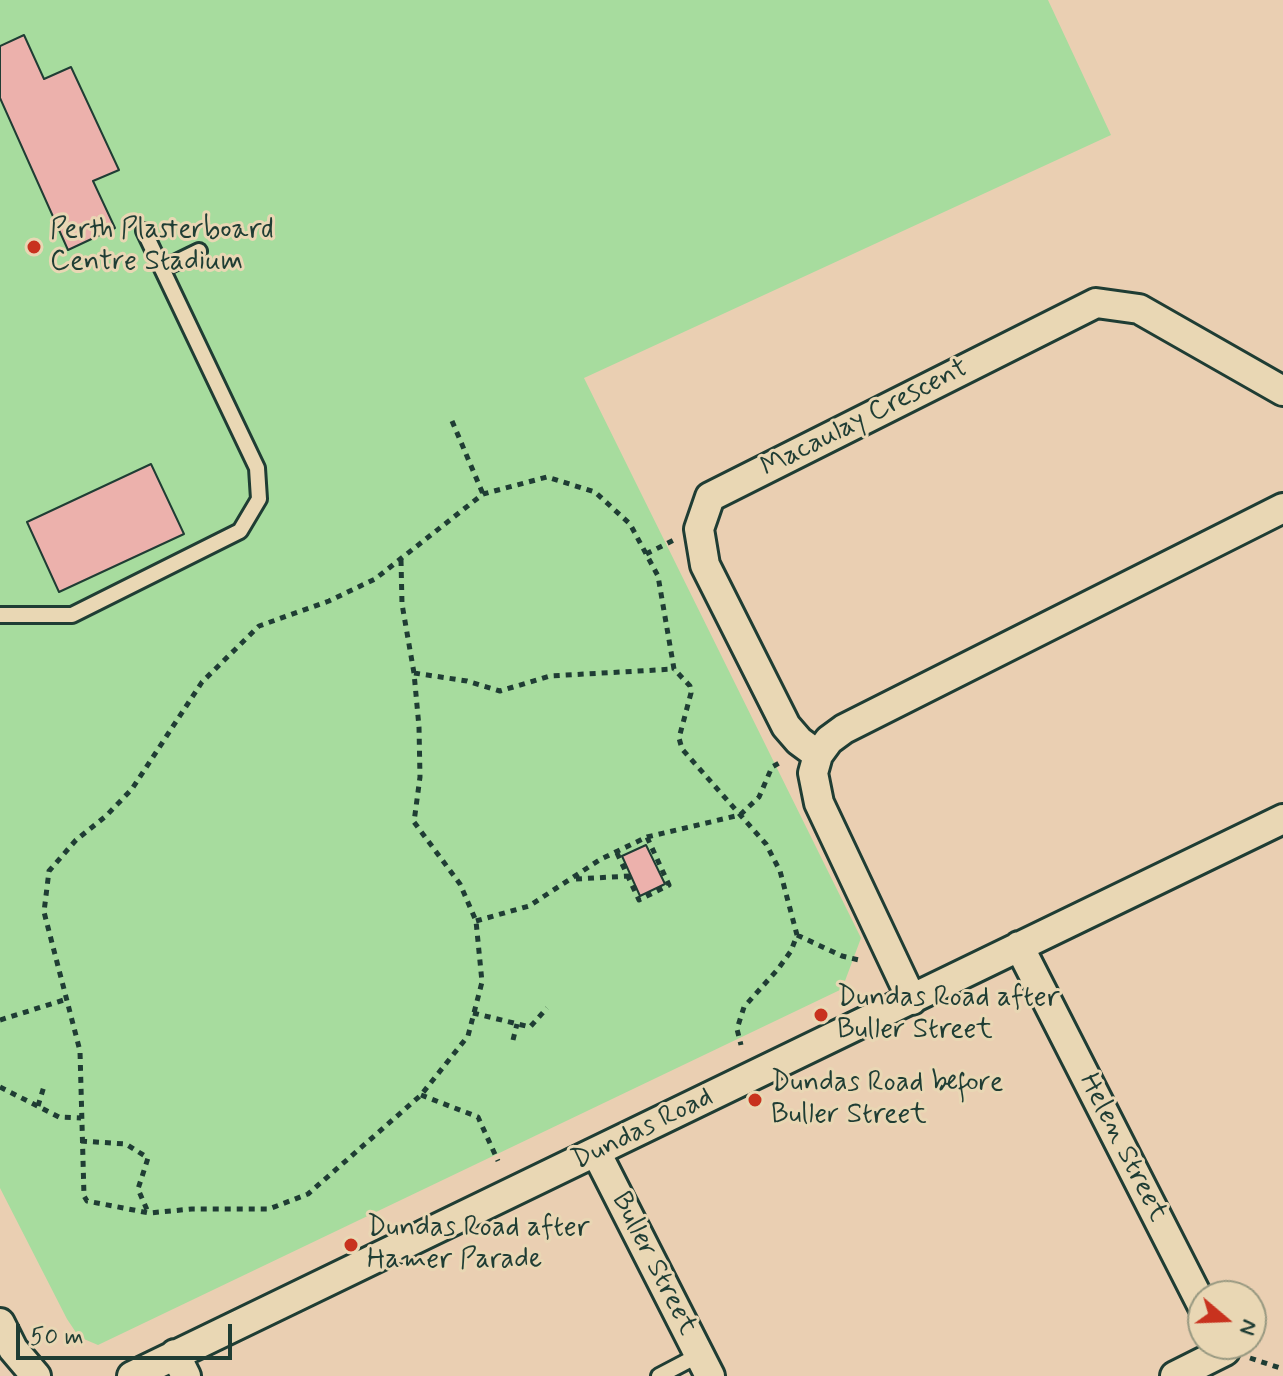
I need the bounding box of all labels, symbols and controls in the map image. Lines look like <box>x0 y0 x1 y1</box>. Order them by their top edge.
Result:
place label: Perth Plasterboard Centre Stadium <box>50 214 274 280</box>
marker: Perth Plasterboard Centre Stadium <box>25 238 43 256</box>
street label: Macaulay Crescent <box>756 352 974 486</box>
place label: Dundas Road after Buller Street <box>837 982 1060 1048</box>
marker: Dundas Road after Buller Street <box>812 1006 830 1024</box>
place label: Dundas Road before Buller Street <box>771 1067 1004 1133</box>
street label: Helen Street <box>1070 1068 1174 1228</box>
street label: Dundas Road <box>567 1081 719 1179</box>
marker: Dundas Road before Buller Street <box>746 1091 764 1109</box>
street label: Buller Street <box>603 1187 703 1341</box>
place label: Dundas Road after Hamer Parade <box>367 1212 590 1278</box>
marker: Dundas Road after Hamer Parade <box>342 1236 360 1254</box>
north arrow <box>1187 1280 1267 1360</box>
scale bar <box>20 1308 236 1358</box>
text: N <box>1232 1316 1263 1339</box>
text: 50 m <box>30 1322 84 1353</box>

